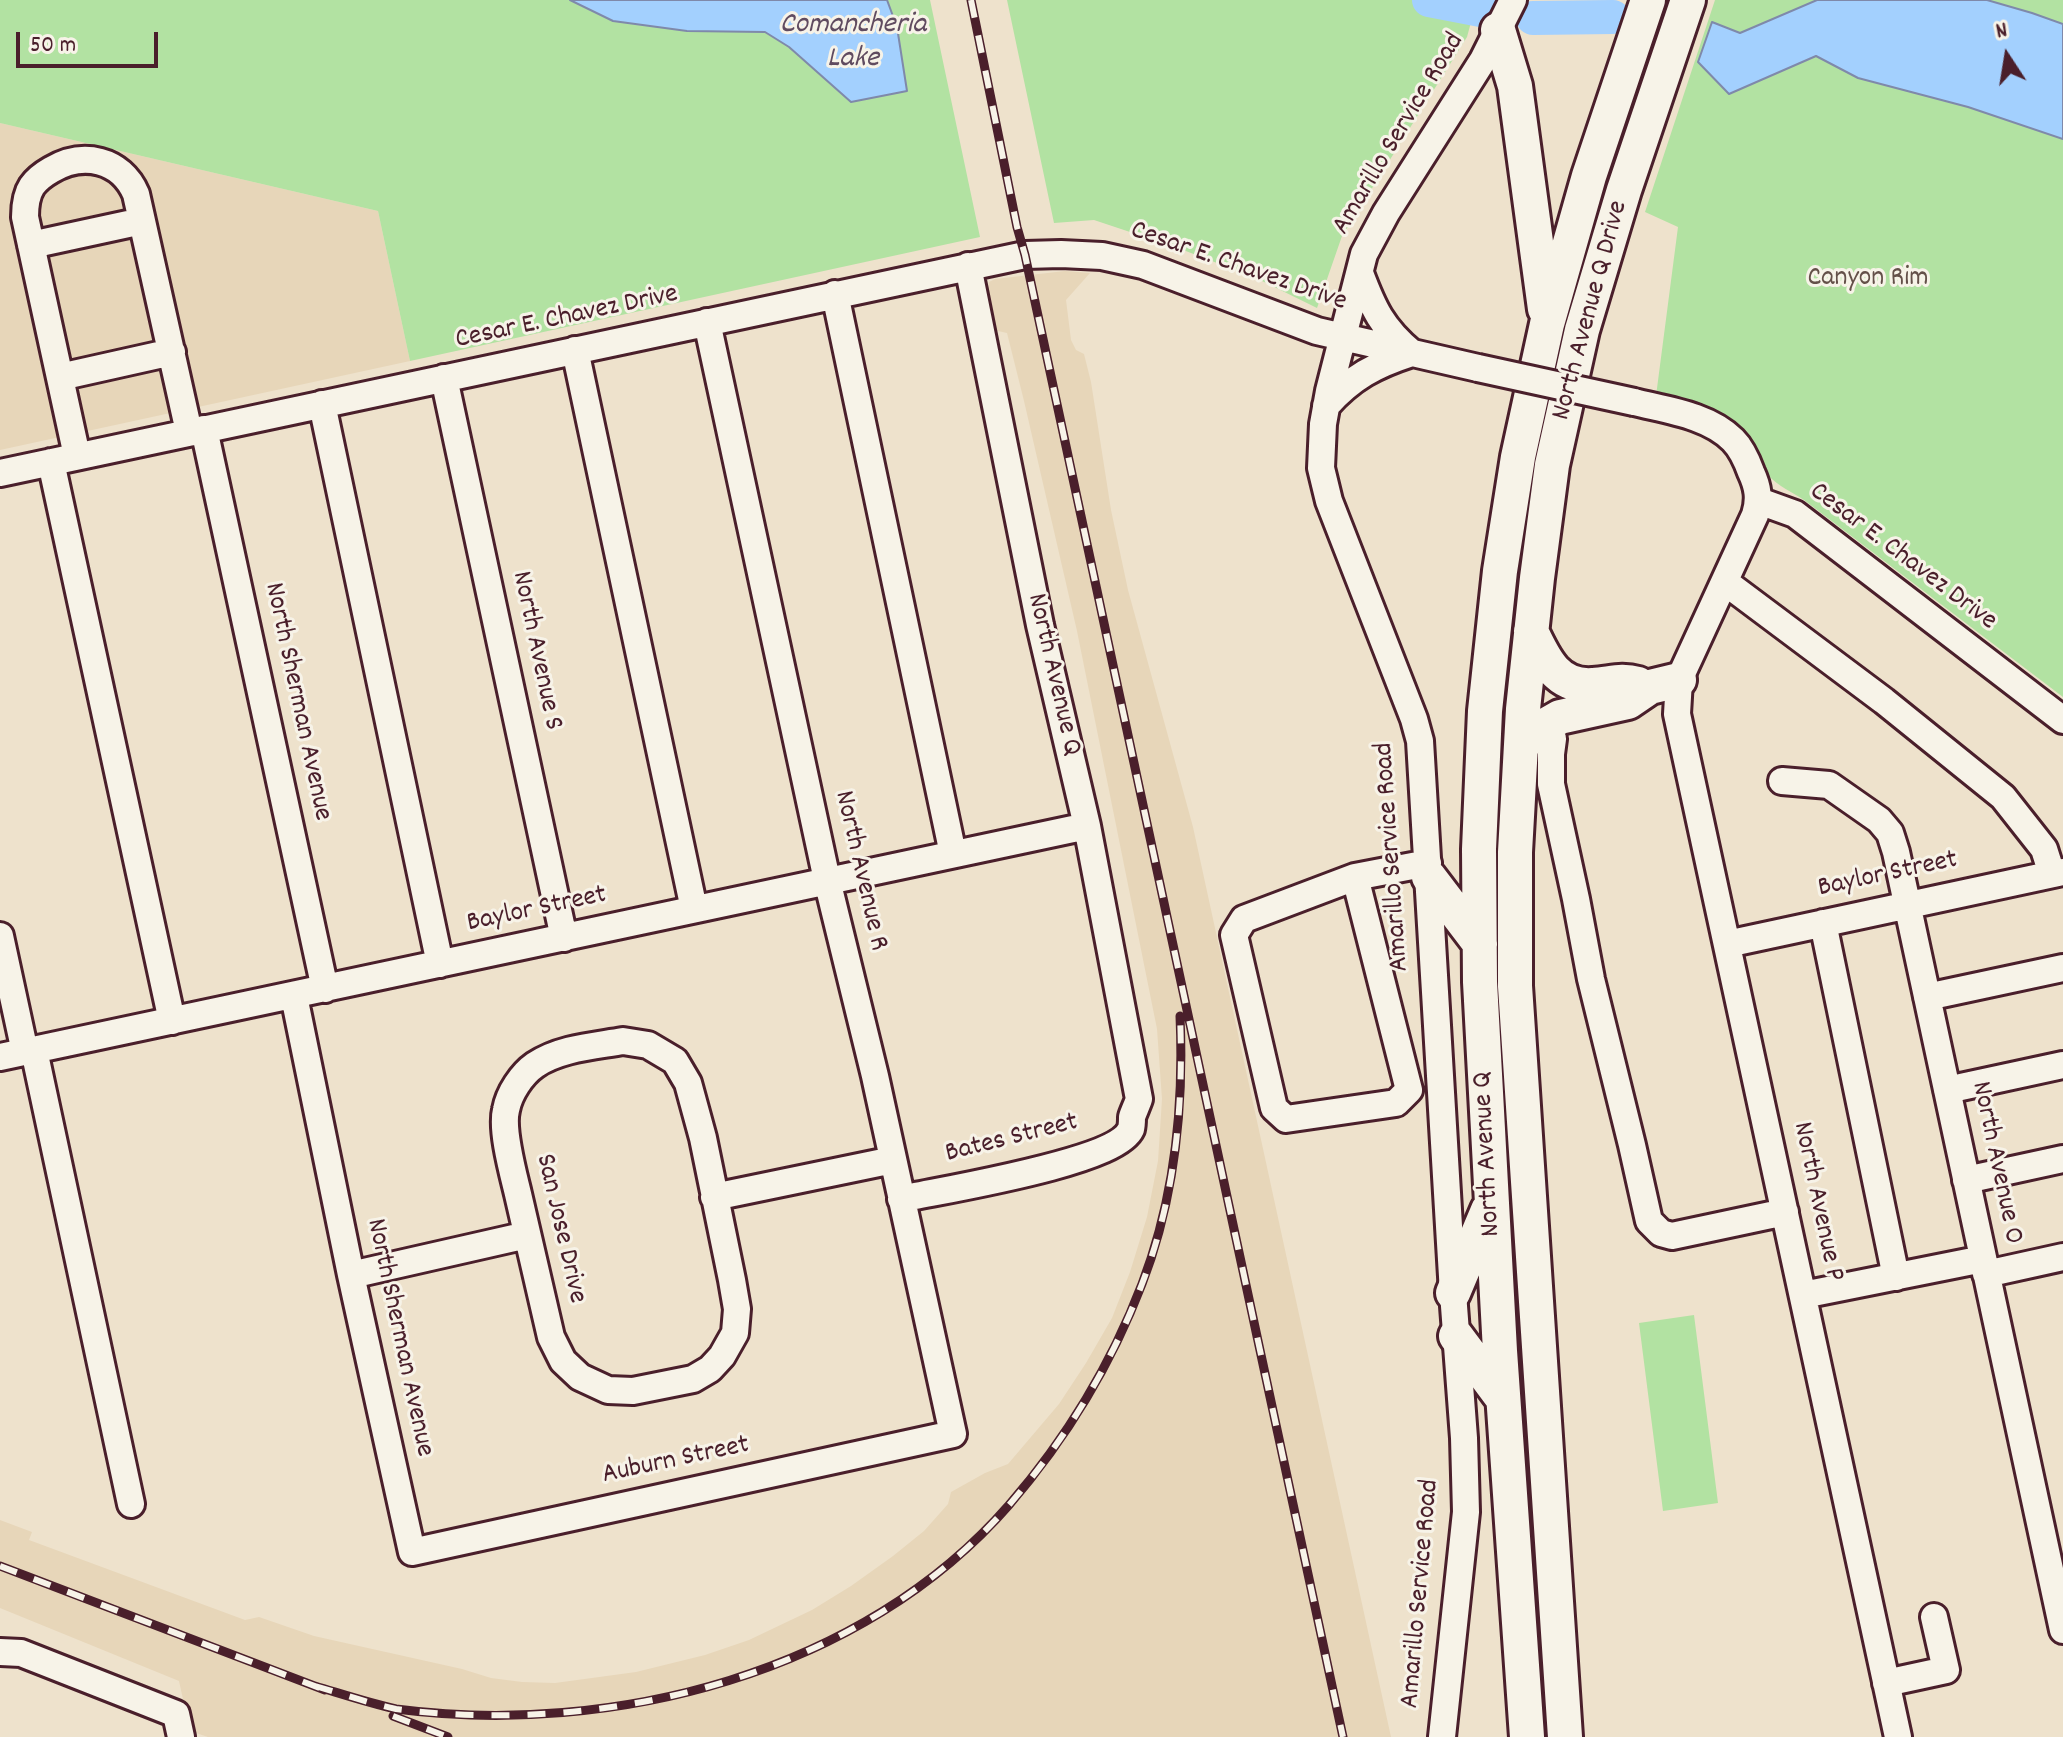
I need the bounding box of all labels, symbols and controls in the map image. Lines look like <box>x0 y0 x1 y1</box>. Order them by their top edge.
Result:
water label: Comancheria Lake <box>780 9 926 80</box>
scale bar <box>20 16 162 66</box>
north arrow <box>1967 16 2047 96</box>
text: N <box>1993 16 2010 48</box>
street label: Amarillo Service Road <box>1326 28 1474 242</box>
text: 50 m <box>30 29 76 63</box>
street label: North Avenue Q Drive <box>1547 198 1637 424</box>
street label: Cesar E. Chavez Drive <box>1125 215 1351 321</box>
park label: Canyon Rim <box>1807 263 1929 297</box>
street label: Cesar E. Chavez Drive <box>453 279 681 359</box>
street label: Cesar E. Chavez Drive <box>1801 476 2003 640</box>
street label: North Avenue S <box>502 568 568 734</box>
street label: North Sherman Avenue <box>254 580 338 824</box>
street label: North Avenue Q <box>1017 591 1087 759</box>
street label: Amarillo Service Road <box>1369 741 1419 973</box>
street label: North Avenue R <box>824 788 894 954</box>
street label: Baylor Street <box>1815 845 1961 907</box>
street label: Baylor Street <box>464 880 610 942</box>
street label: North Avenue Q <box>1468 1070 1510 1238</box>
street label: North Avenue O <box>1961 1079 2029 1247</box>
street label: Bates Street <box>942 1107 1082 1173</box>
street label: North Avenue P <box>1783 1119 1849 1285</box>
street label: San Jose Drive <box>526 1151 592 1307</box>
street label: North Sherman Avenue <box>356 1216 440 1460</box>
street label: Auburn Street <box>599 1430 753 1494</box>
street label: Amarillo Service Road <box>1395 1478 1449 1710</box>

